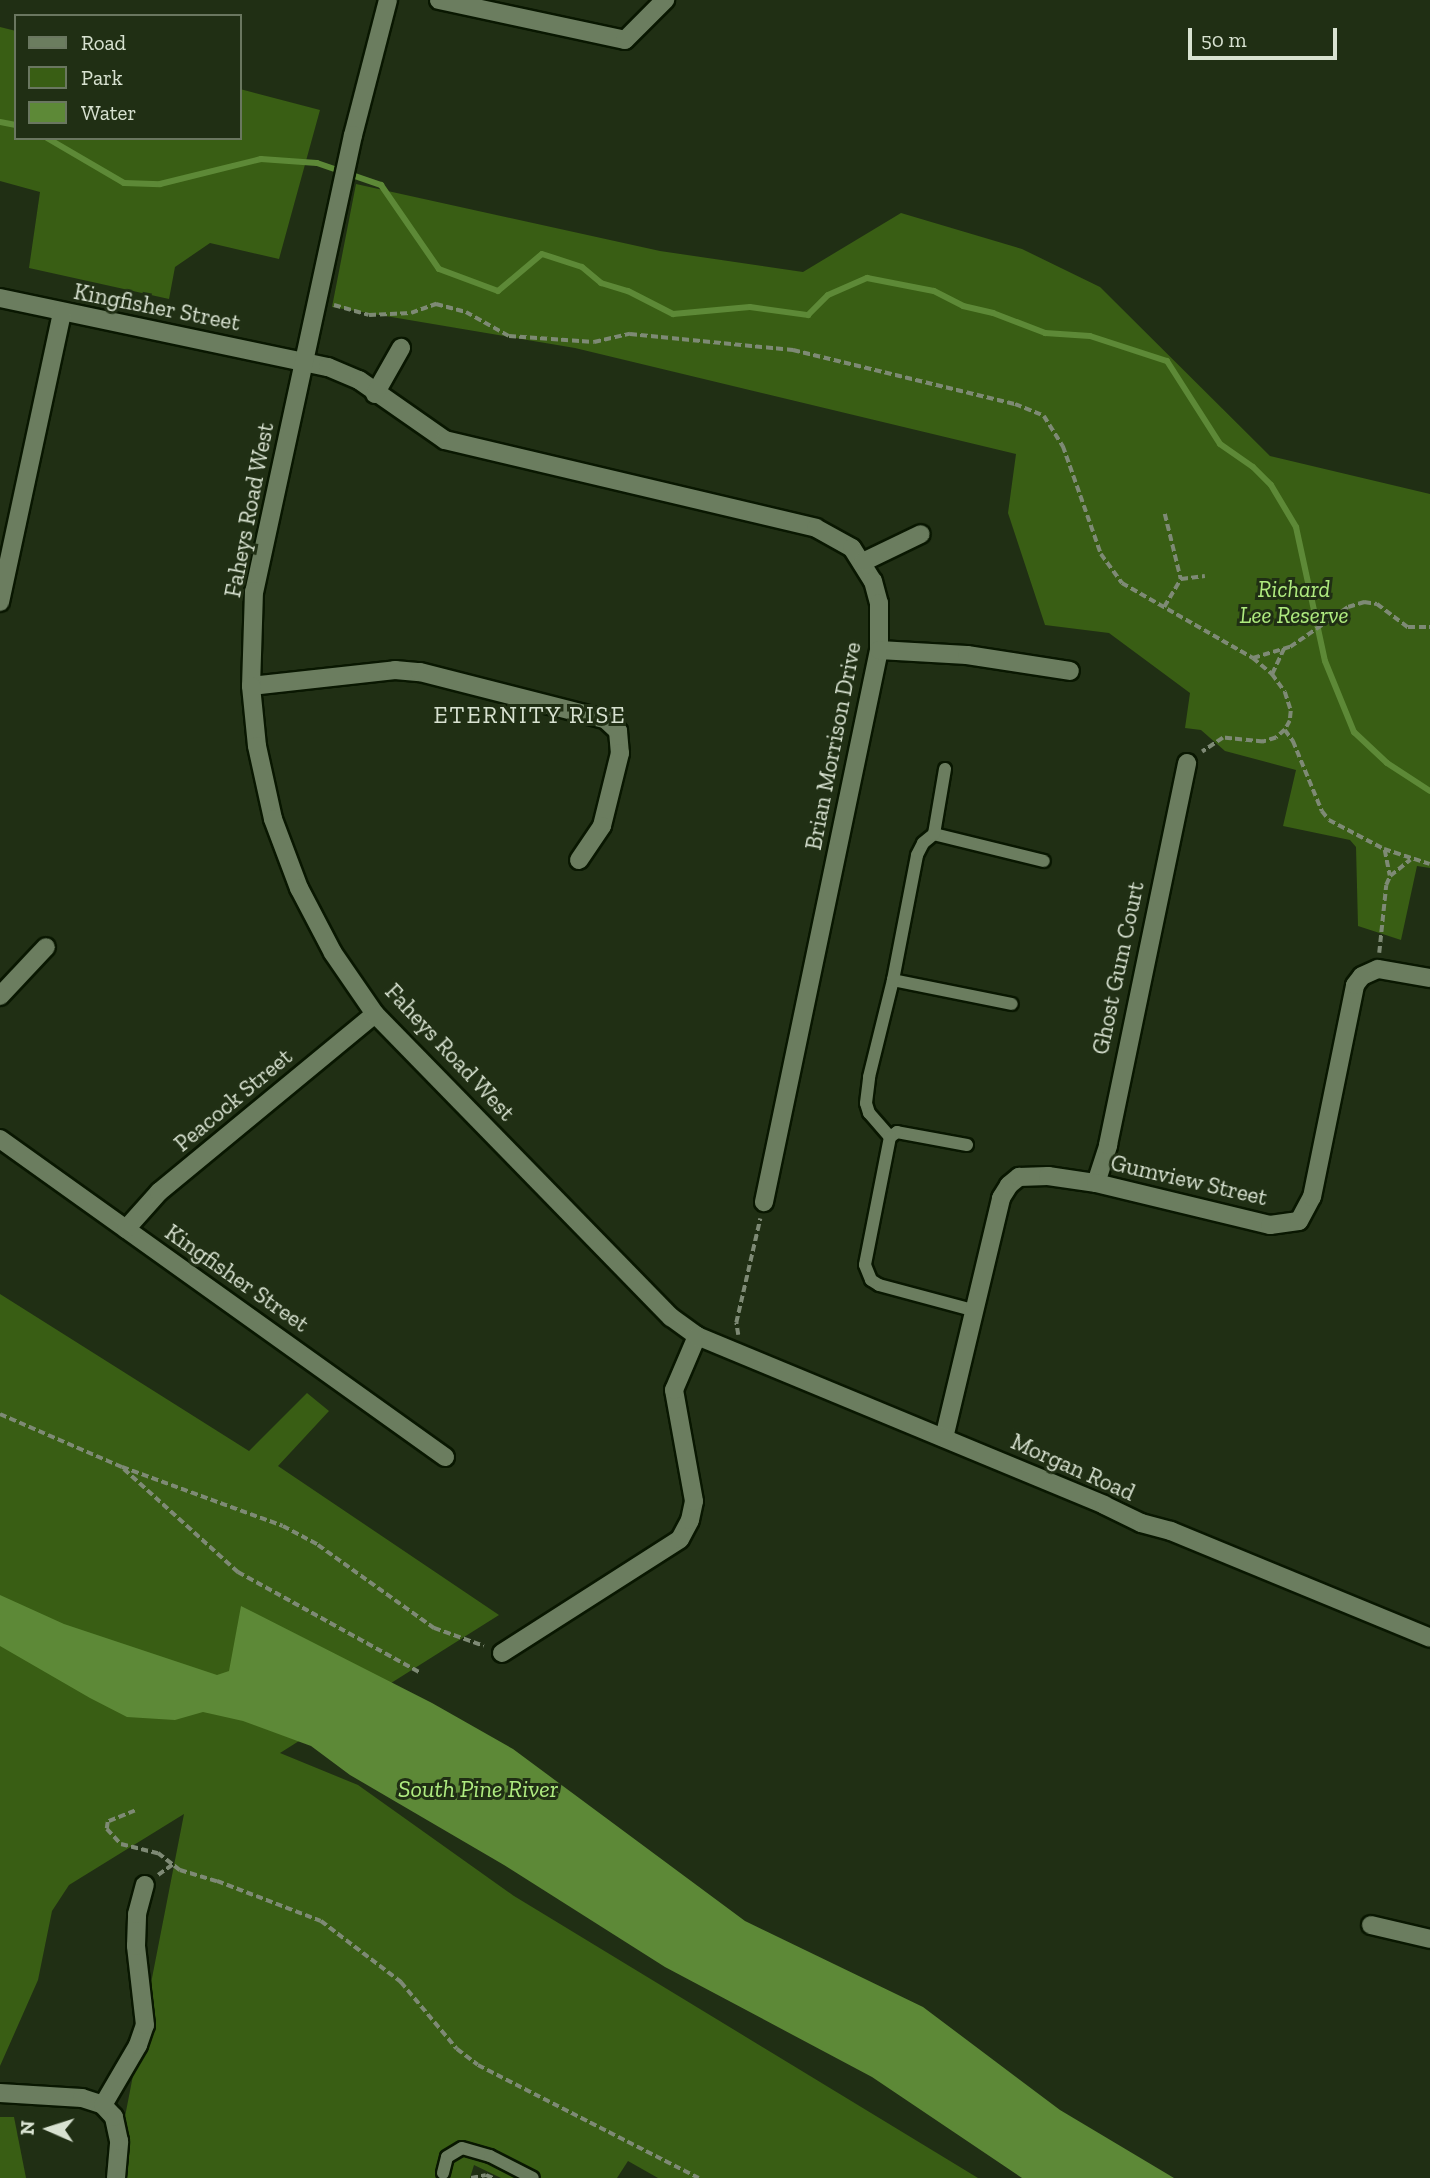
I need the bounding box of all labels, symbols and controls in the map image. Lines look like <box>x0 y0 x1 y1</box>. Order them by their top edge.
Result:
legend <box>14 14 242 140</box>
scale bar <box>1192 14 1341 58</box>
text: 50 m <box>1201 27 1247 52</box>
text: Road <box>81 30 126 55</box>
text: Park <box>81 65 123 90</box>
text: Water <box>81 100 136 125</box>
street label: Kingfisher Street <box>71 277 243 337</box>
street label: Faheys Road West <box>218 420 280 600</box>
park label: Richard Lee Reserve <box>1239 575 1349 629</box>
street label: Brian Morrison Drive <box>799 640 867 852</box>
district label: ETERNITY RISE <box>435 701 625 729</box>
street label: Ghost Gum Court <box>1086 879 1150 1057</box>
street label: Faheys Road West <box>379 977 521 1127</box>
street label: Peacock Street <box>168 1043 298 1157</box>
street label: Gumview Street <box>1108 1149 1270 1211</box>
street label: Kingfisher Street <box>160 1218 314 1338</box>
street label: Morgan Road <box>1007 1427 1139 1507</box>
water label: South Pine River <box>398 1775 558 1803</box>
north arrow <box>14 2094 84 2164</box>
text: N <box>16 2120 39 2136</box>

